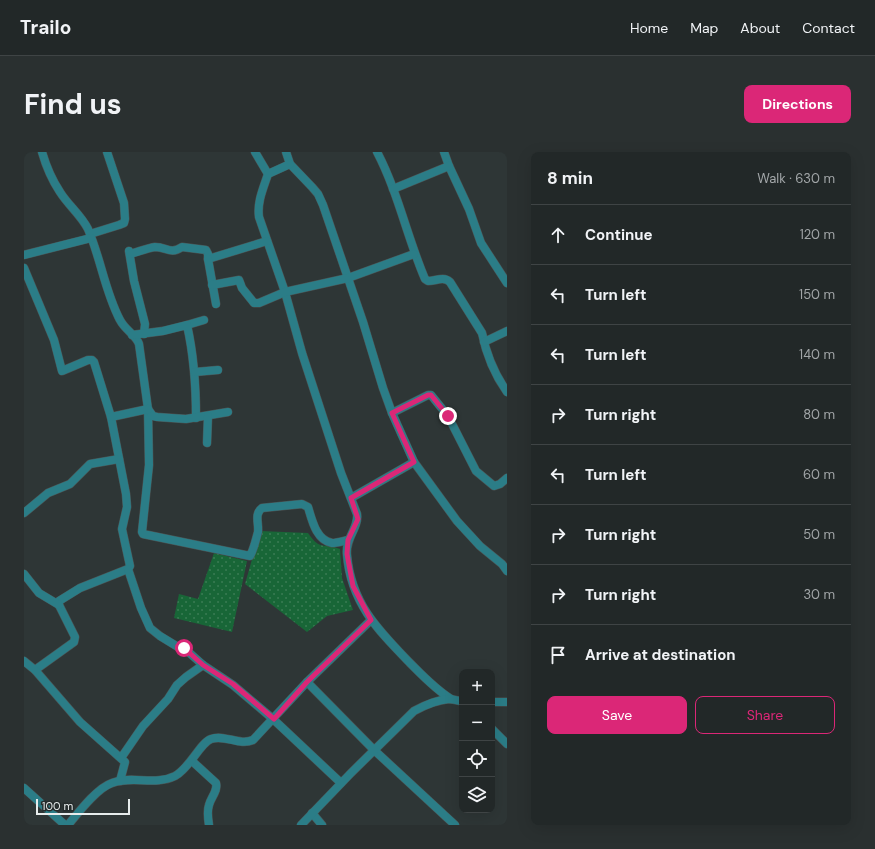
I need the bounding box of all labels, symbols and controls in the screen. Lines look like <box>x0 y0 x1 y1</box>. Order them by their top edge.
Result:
text: Trailo <box>20 15 71 40</box>
text: Home <box>630 19 668 37</box>
text: Map <box>690 19 718 37</box>
text: About <box>740 19 780 37</box>
text: Contact <box>802 19 855 37</box>
button: Directions <box>744 85 851 123</box>
text: Find us <box>24 86 122 123</box>
text: 8 min <box>547 167 593 189</box>
text: Walk · 630 m <box>757 170 835 187</box>
icon: ahead <box>547 224 569 246</box>
text: Continue <box>585 225 653 245</box>
text: 120 m <box>800 226 835 243</box>
icon: left <box>547 284 569 306</box>
text: Turn left <box>585 285 646 305</box>
text: 150 m <box>799 286 835 303</box>
icon: left <box>547 344 569 366</box>
text: Turn left <box>585 345 646 365</box>
text: 140 m <box>799 346 835 363</box>
icon: right <box>547 404 569 426</box>
text: Turn right <box>585 405 656 425</box>
text: 80 m <box>803 406 835 423</box>
route end <box>439 407 457 425</box>
icon: left <box>547 464 569 486</box>
text: Turn left <box>585 465 646 485</box>
text: 60 m <box>803 466 835 483</box>
icon: right <box>547 524 569 546</box>
text: Turn right <box>585 525 656 545</box>
text: 50 m <box>803 526 835 543</box>
icon: right <box>547 584 569 606</box>
text: Turn right <box>585 585 656 605</box>
text: 30 m <box>803 586 835 603</box>
route start <box>175 639 193 657</box>
icon: arrive <box>547 644 569 666</box>
text: Arrive at destination <box>585 645 736 665</box>
map controls <box>459 669 495 813</box>
button: + <box>459 669 495 705</box>
button: Save <box>547 696 687 734</box>
button: Share <box>695 696 835 734</box>
button: − <box>459 705 495 741</box>
button: locate <box>459 741 495 777</box>
button: layers <box>459 777 495 813</box>
scale bar <box>36 797 130 816</box>
text: 100 m <box>42 799 73 813</box>

